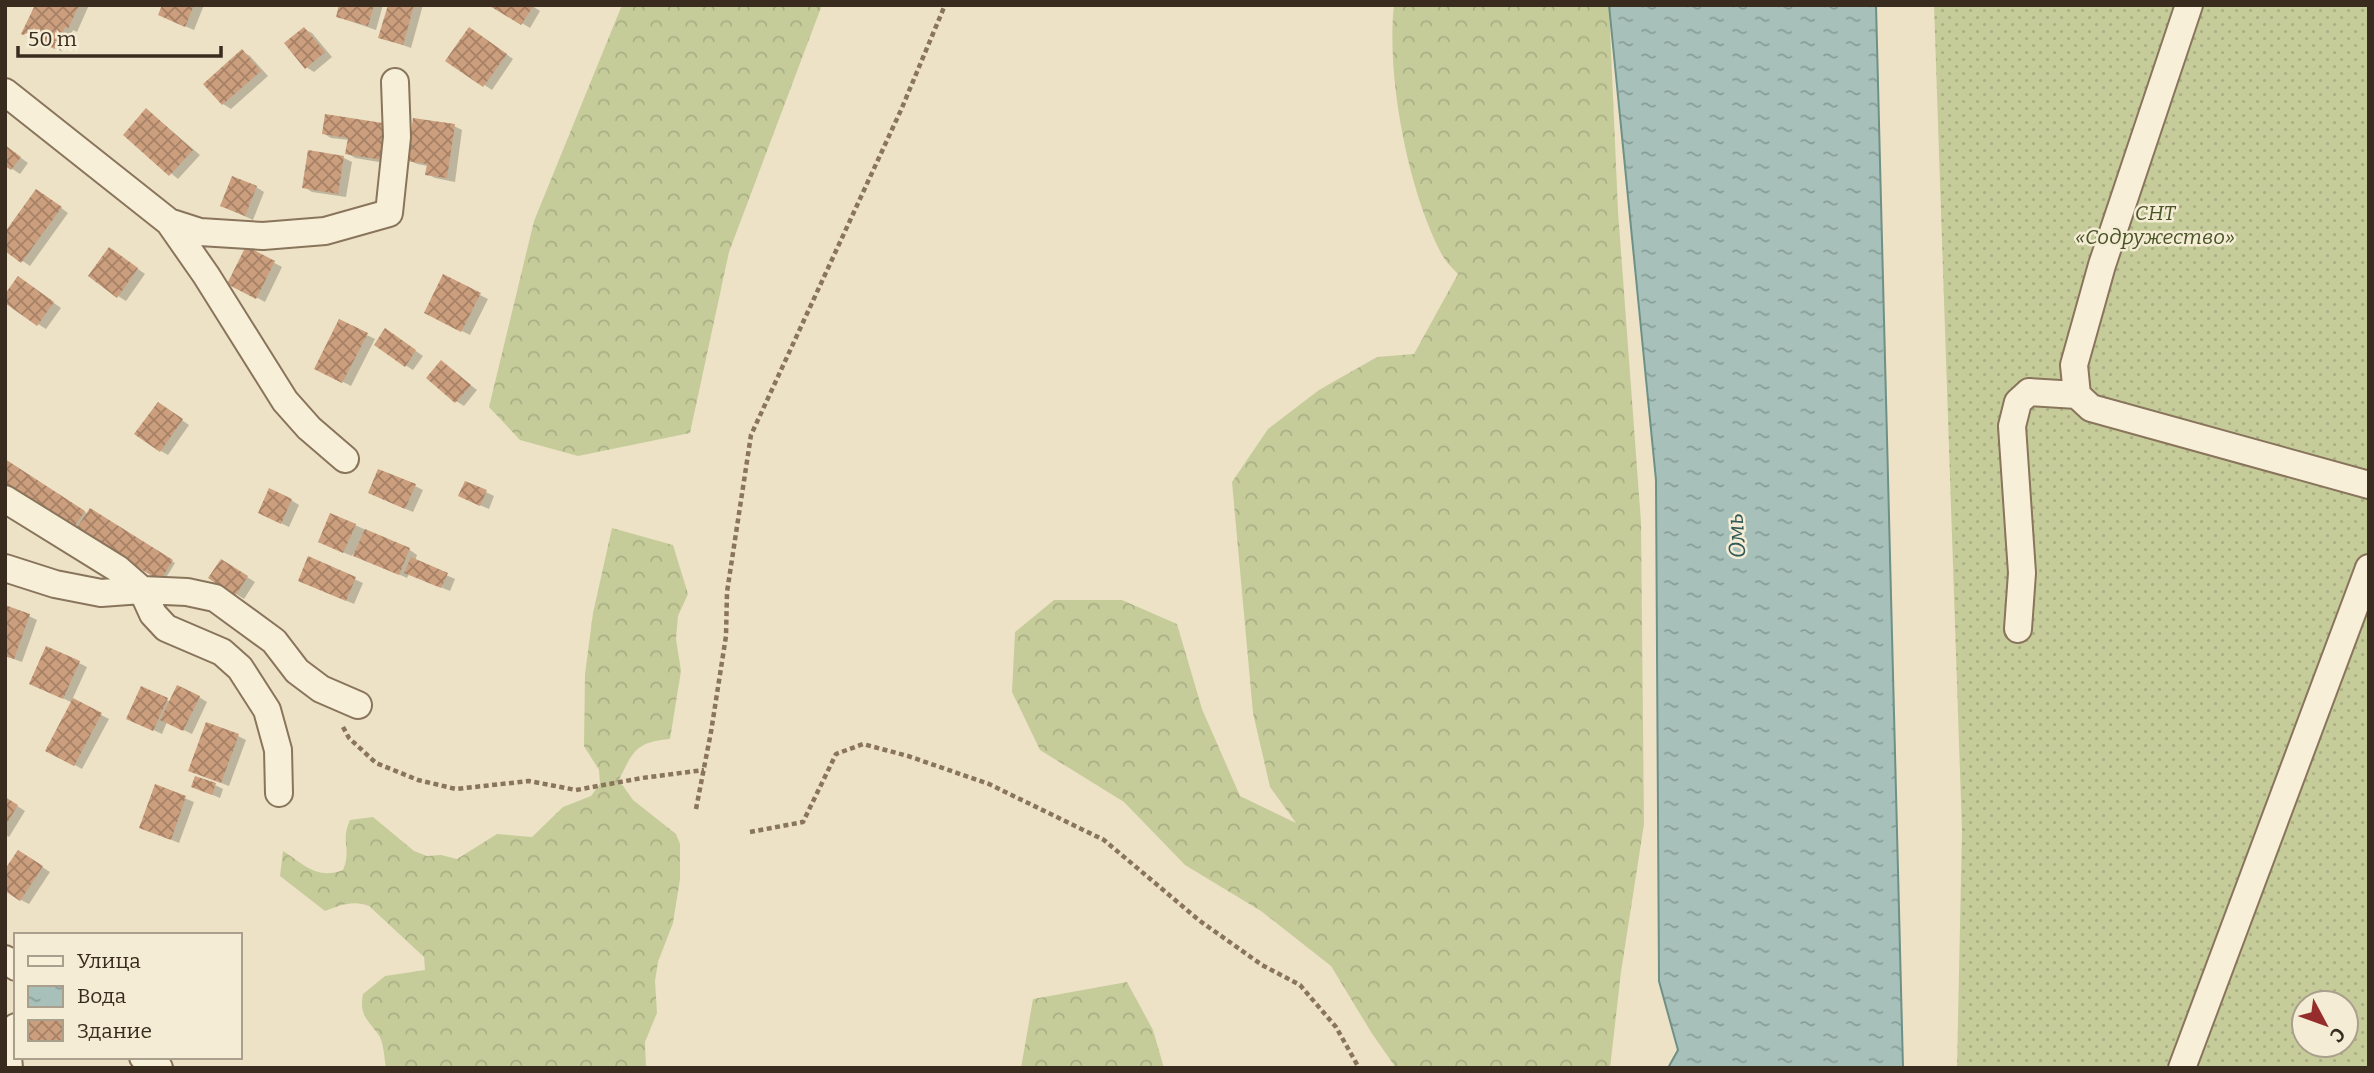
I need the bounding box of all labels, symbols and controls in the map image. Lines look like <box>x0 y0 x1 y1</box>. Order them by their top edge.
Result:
scale bar <box>18 14 220 58</box>
text: 50 m <box>28 26 77 52</box>
park label: СНТ «Содружество» <box>2075 200 2235 250</box>
water label: Омь <box>1720 513 1752 559</box>
legend <box>14 933 242 1059</box>
text: Улица <box>77 948 141 974</box>
text: Вода <box>77 983 127 1009</box>
north arrow <box>2290 989 2360 1059</box>
text: Здание <box>77 1018 152 1044</box>
text: С <box>2325 1023 2350 1047</box>

